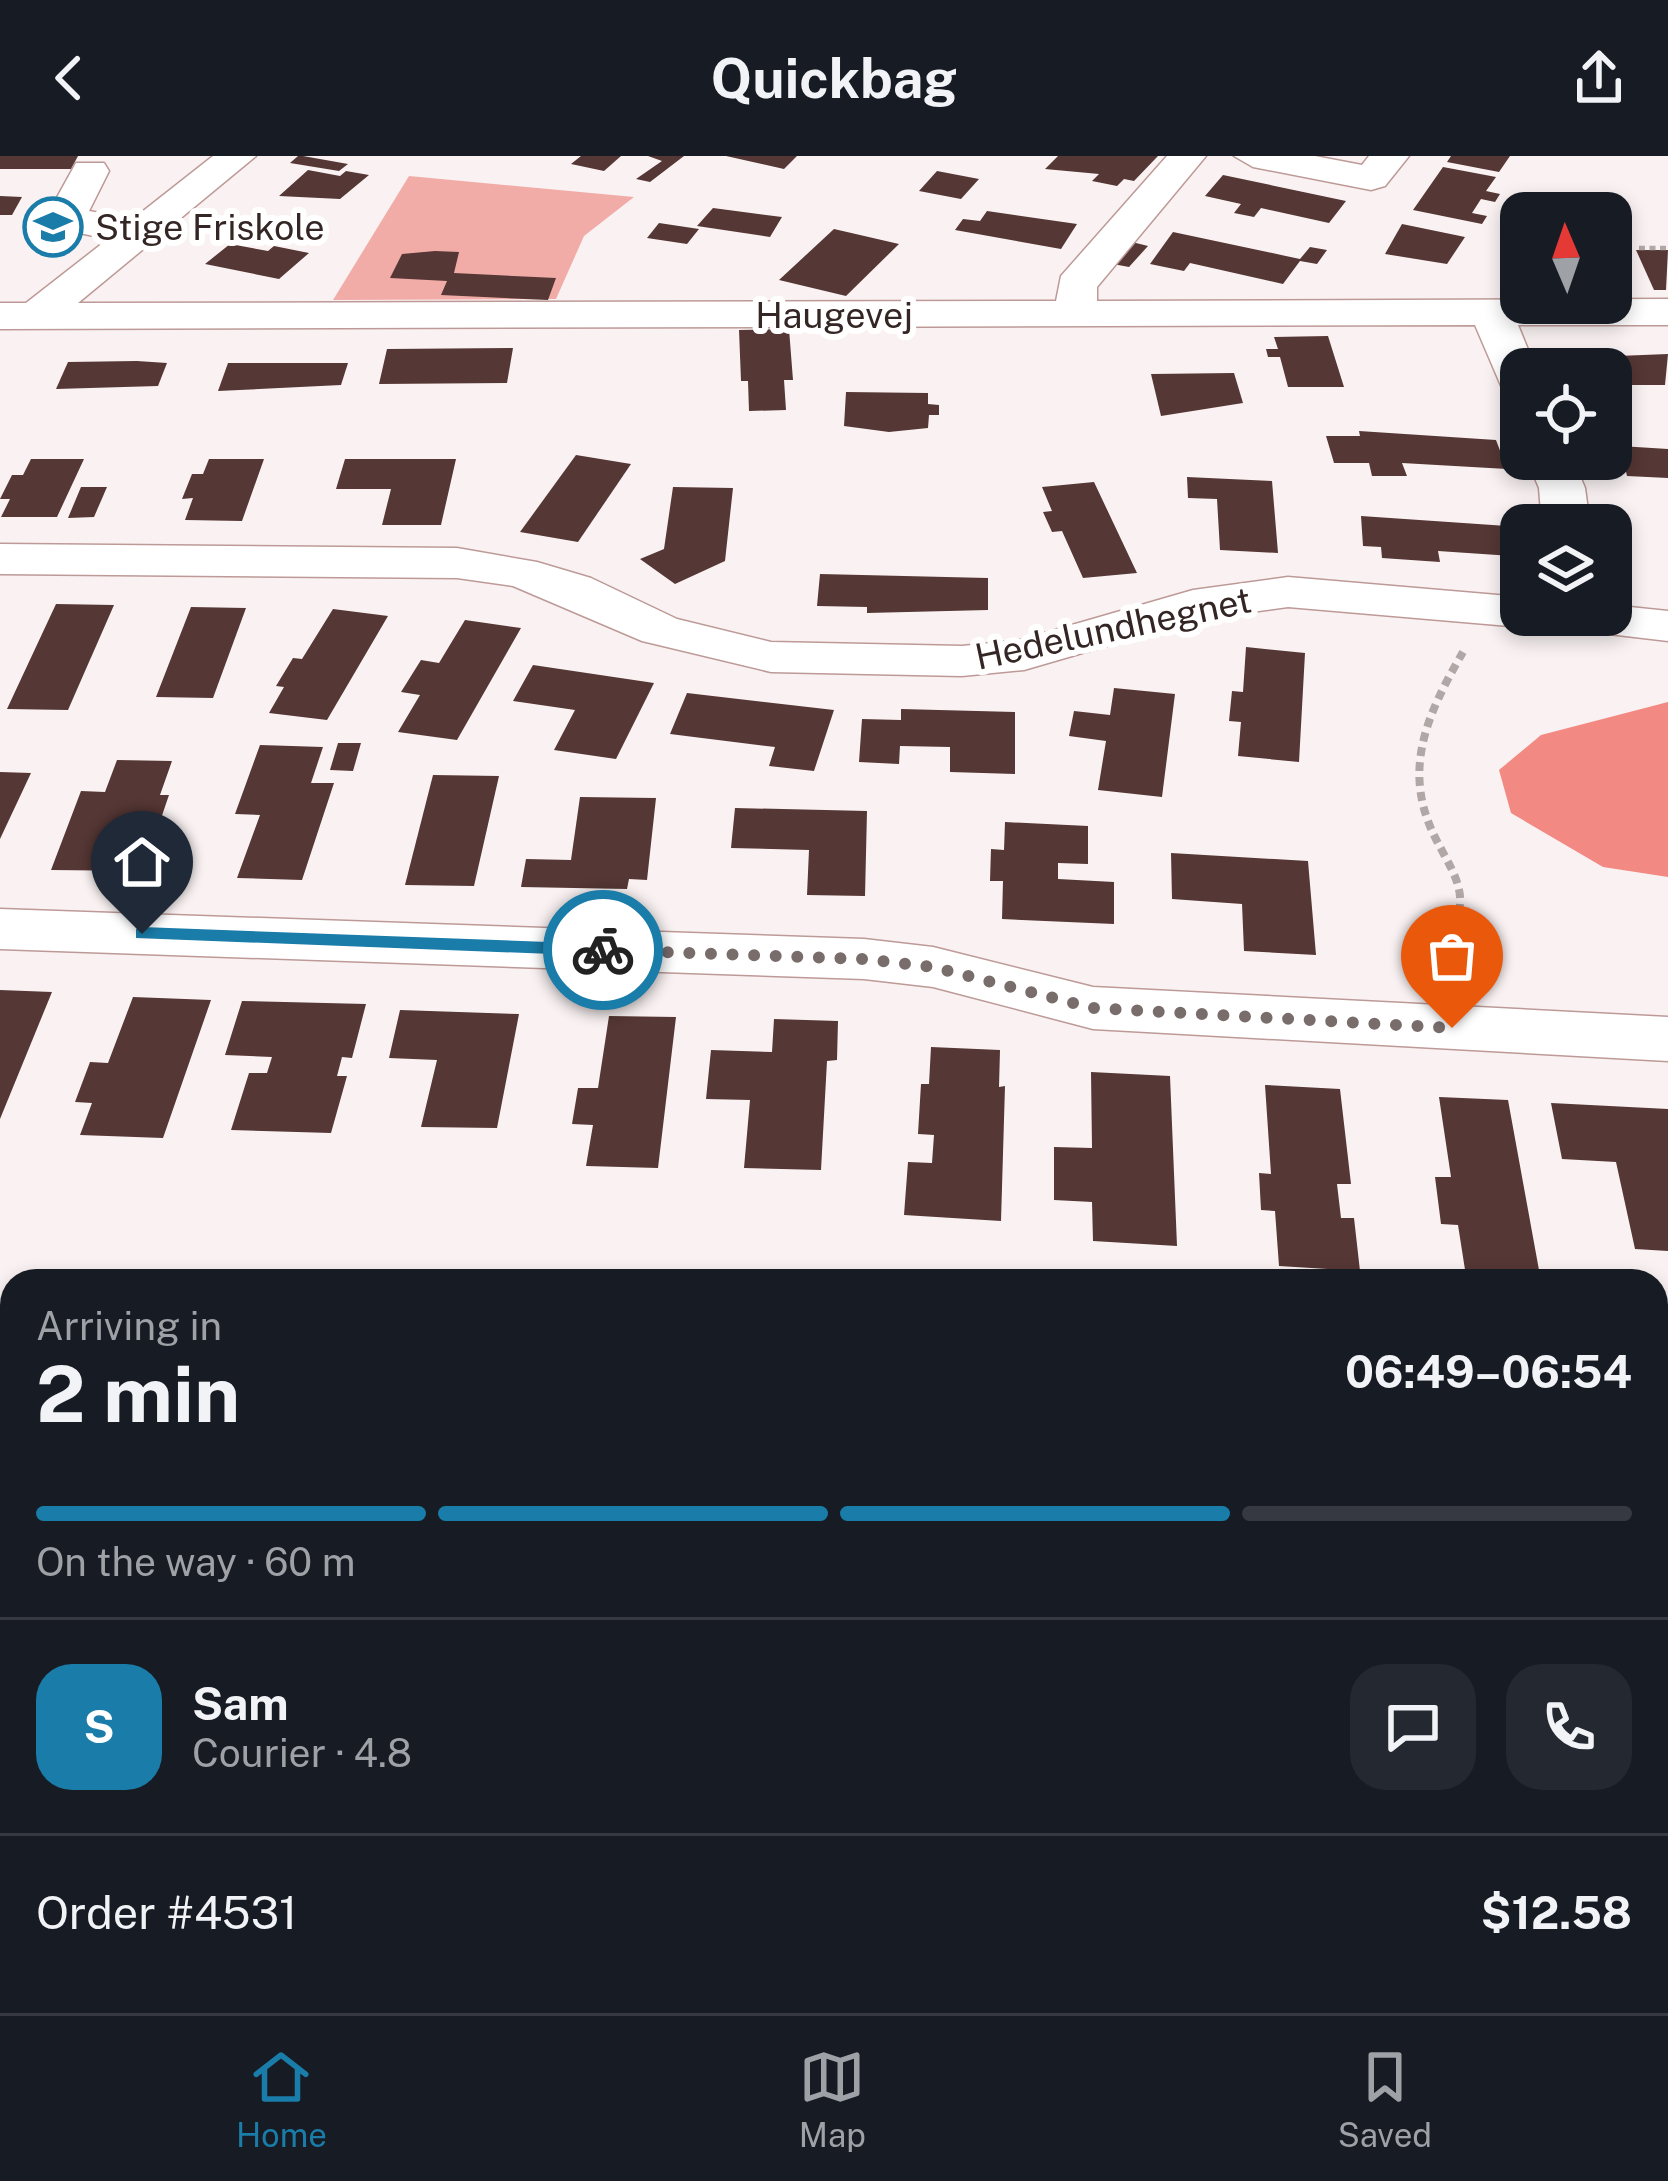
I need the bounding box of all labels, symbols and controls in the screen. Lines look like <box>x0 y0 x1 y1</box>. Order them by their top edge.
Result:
icon: back <box>36 45 102 111</box>
icon: share <box>1566 45 1632 111</box>
text: Quickbag <box>711 47 957 110</box>
north arrow <box>1500 192 1632 324</box>
map controls <box>1500 192 1632 636</box>
school or university icon: Stige Friskole <box>22 196 84 258</box>
place label: Stige Friskole <box>95 206 325 248</box>
street label: Haugevej <box>755 294 913 336</box>
button: locate <box>1500 348 1632 480</box>
button: layers <box>1500 504 1632 636</box>
street label: Hedelundhegnet <box>971 578 1255 678</box>
pin <box>91 811 193 934</box>
icon: home <box>109 829 175 895</box>
courier <box>543 890 663 1010</box>
pin <box>1401 905 1503 1028</box>
icon: bike <box>570 917 636 983</box>
icon: bag <box>1419 923 1485 989</box>
text: Arriving in <box>36 1303 222 1349</box>
text: 06:49–06:54 <box>1345 1345 1632 1398</box>
text: 2 min <box>36 1348 240 1440</box>
text: On the way · 60 m <box>36 1539 355 1585</box>
button: chat <box>1350 1664 1476 1790</box>
button: phone <box>1506 1664 1632 1790</box>
text: Sam <box>192 1677 289 1730</box>
text: S <box>83 1700 115 1753</box>
text: Courier · 4.8 <box>192 1730 412 1776</box>
text: Order #4531 <box>36 1886 297 1939</box>
text: $12.58 <box>1481 1886 1632 1939</box>
tab: Home <box>236 2044 327 2154</box>
tab: Map <box>799 2044 866 2154</box>
tab: Saved <box>1338 2044 1432 2154</box>

